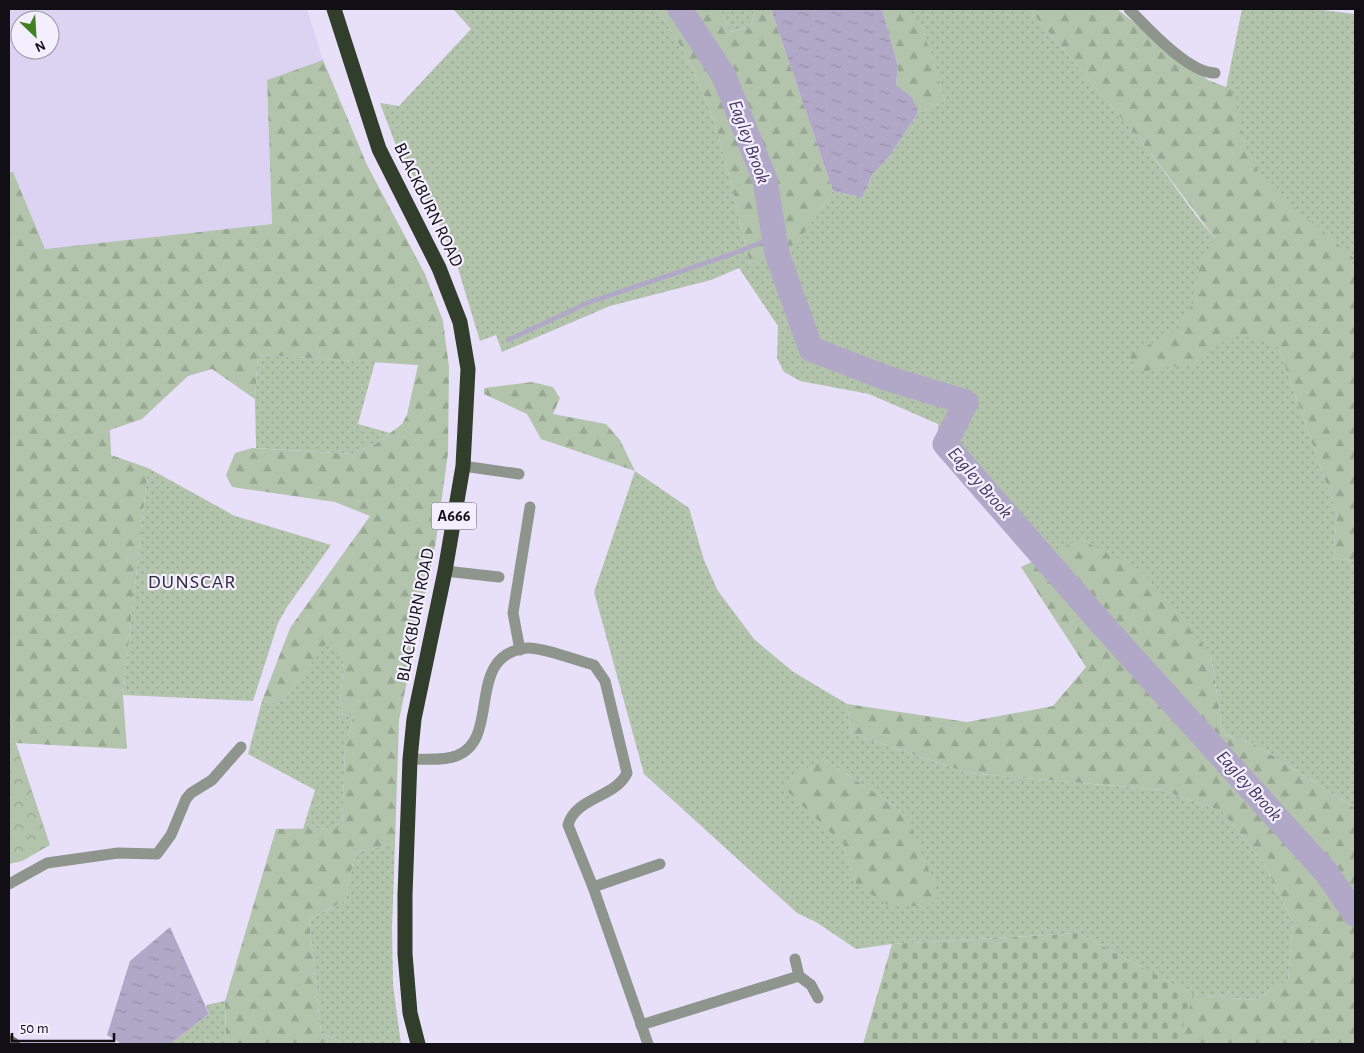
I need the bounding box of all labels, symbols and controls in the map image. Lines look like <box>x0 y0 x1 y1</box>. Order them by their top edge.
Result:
north arrow <box>10 10 60 60</box>
text: N <box>33 37 47 54</box>
water label: Eagley Brook <box>725 98 773 187</box>
street label: BLACKBURN ROAD <box>390 140 466 270</box>
water label: Eagley Brook <box>944 444 1016 522</box>
road number: A666 <box>432 502 476 530</box>
street label: BLACKBURN ROAD <box>394 547 438 683</box>
district label: DUNSCAR <box>148 572 236 592</box>
water label: Eagley Brook <box>1213 747 1286 825</box>
scale bar <box>12 1010 115 1042</box>
text: 50 m <box>20 1021 49 1036</box>

